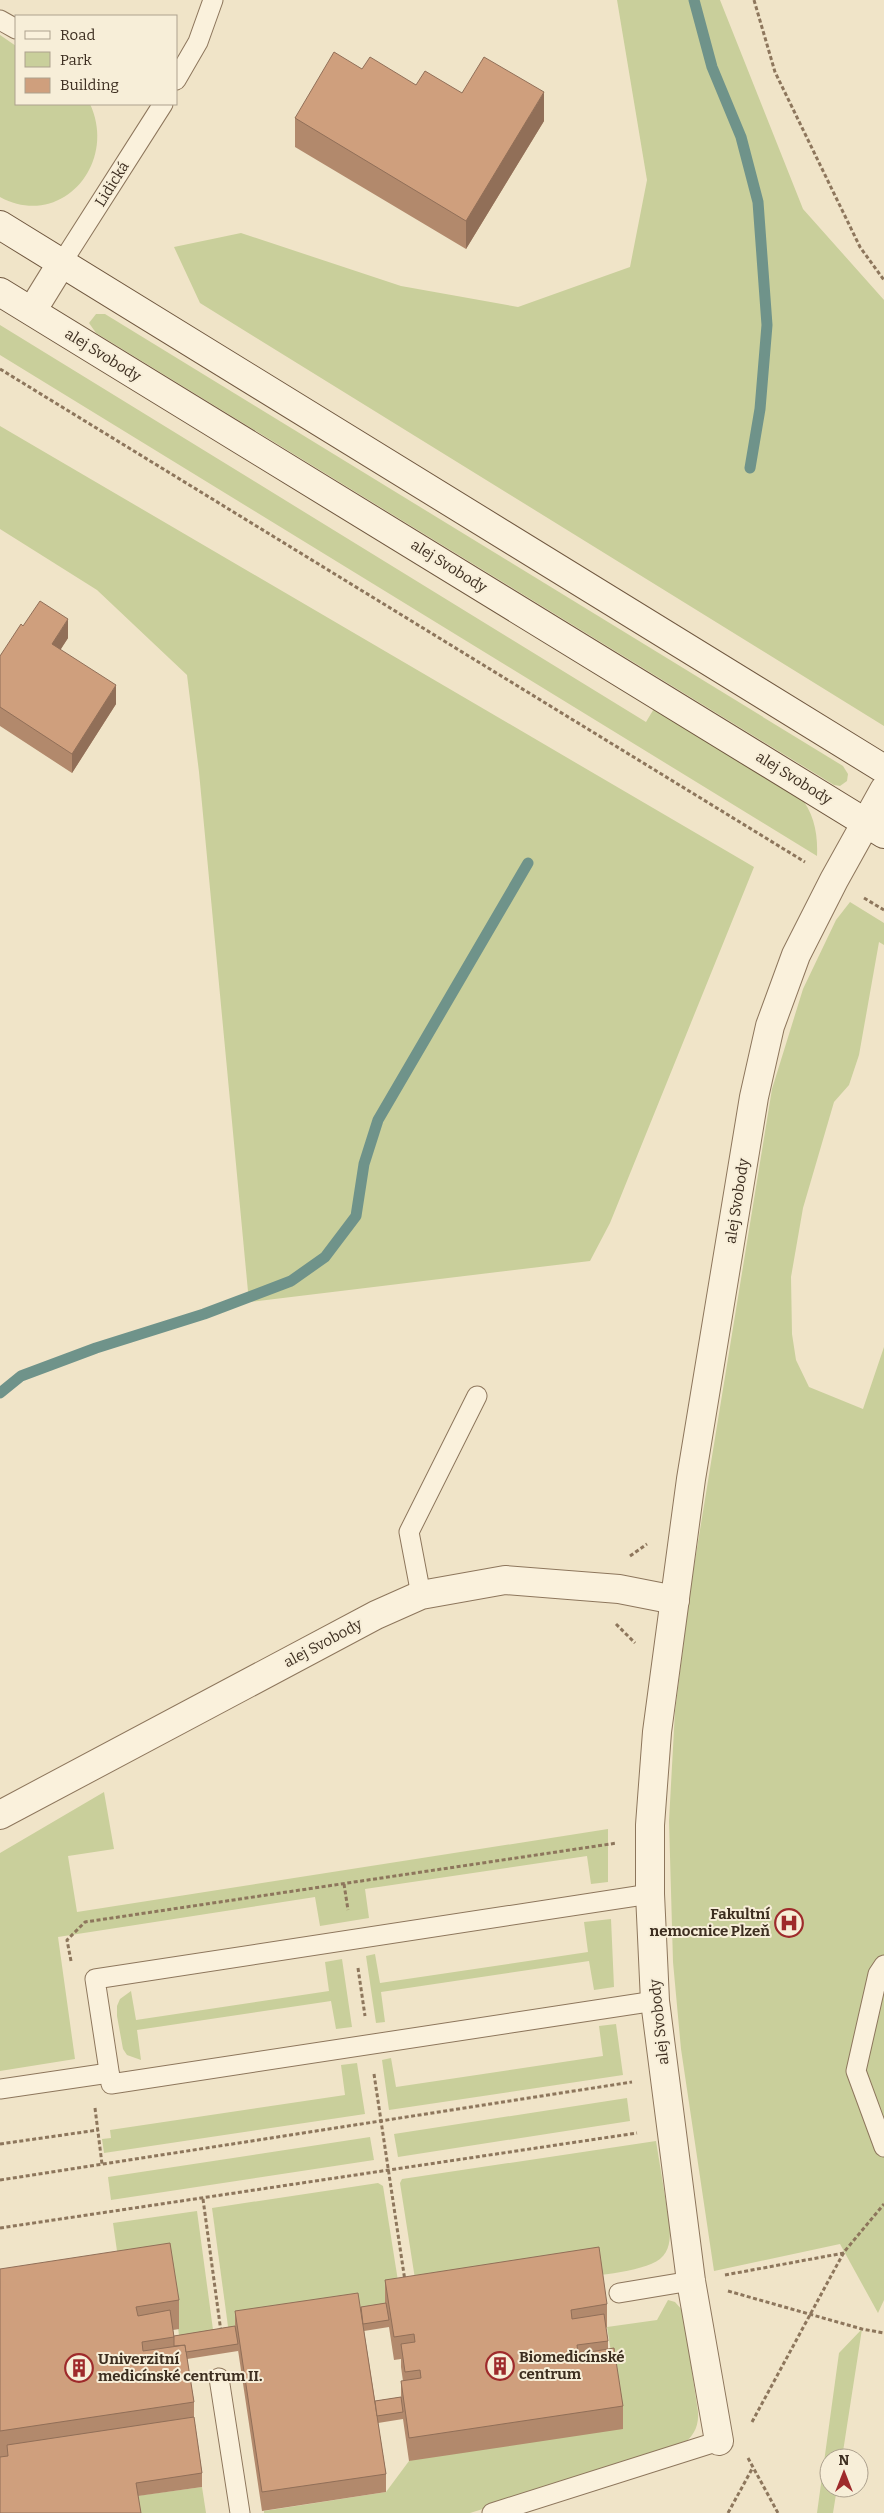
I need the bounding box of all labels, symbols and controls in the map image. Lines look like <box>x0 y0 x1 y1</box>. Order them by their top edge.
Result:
legend <box>15 15 178 105</box>
text: Road <box>60 26 95 44</box>
text: Park <box>60 51 92 69</box>
text: Building <box>60 76 119 94</box>
street label: Lidická <box>91 158 133 210</box>
street label: alej Svobody <box>62 325 144 385</box>
street label: alej Svobody <box>408 536 490 596</box>
street label: alej Svobody <box>753 748 835 808</box>
street label: alej Svobody <box>721 1157 753 1245</box>
street label: alej Svobody <box>281 1615 365 1671</box>
place label: Fakultní nemocnice Plzeň <box>650 1905 770 1940</box>
hospital icon: Fakultní nemocnice Plzeň <box>774 1908 804 1938</box>
street label: alej Svobody <box>646 1978 672 2066</box>
place label: Biomedicínské centrum <box>519 2348 624 2383</box>
place label: Univerzitní medicínské centrum II. <box>98 2350 262 2385</box>
building icon: Biomedicínské centrum <box>485 2351 515 2381</box>
building icon: Univerzitní medicínské centrum II. <box>64 2353 94 2383</box>
north arrow <box>819 2448 869 2498</box>
text: N <box>839 2452 850 2469</box>

